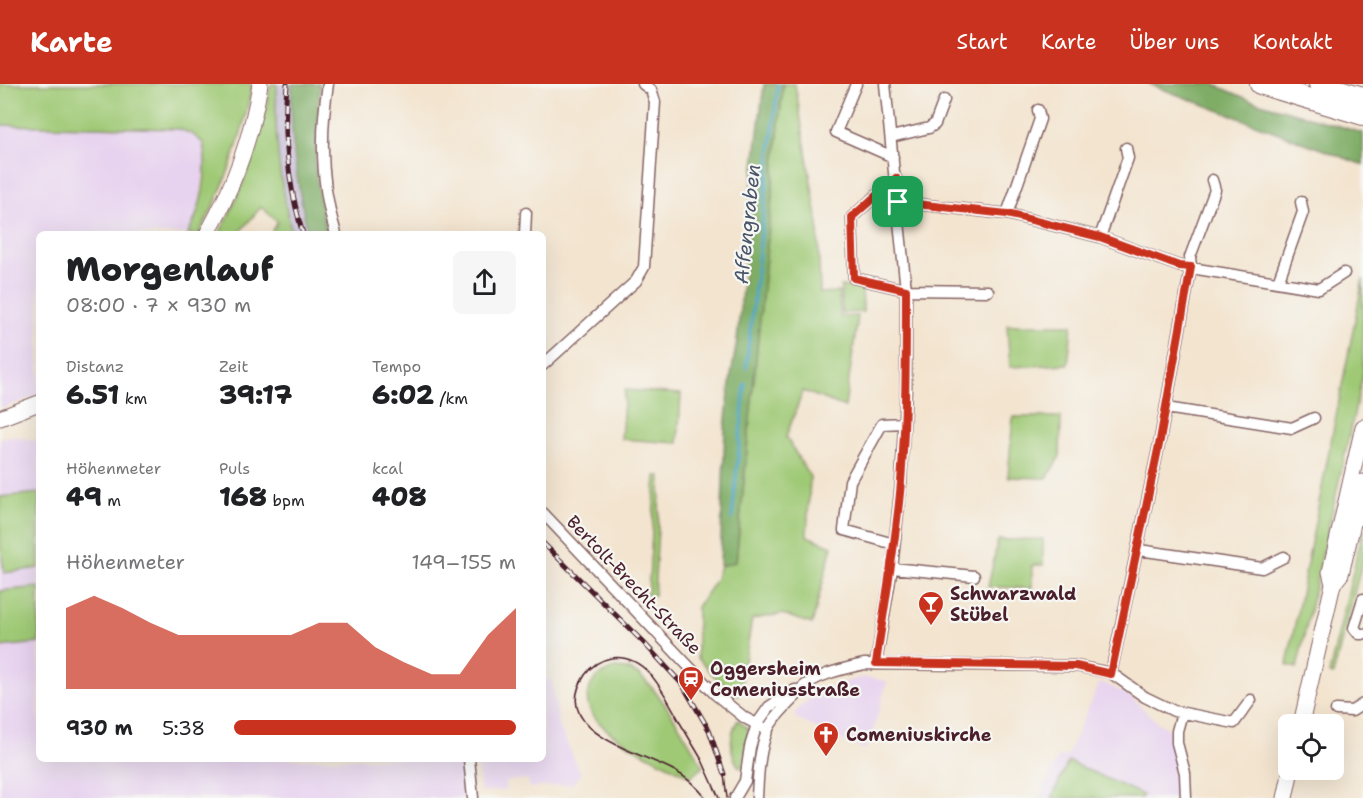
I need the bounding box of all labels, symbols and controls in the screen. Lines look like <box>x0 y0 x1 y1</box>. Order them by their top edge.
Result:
text: Karte <box>30 23 113 61</box>
text: Start <box>957 28 1008 56</box>
text: Karte <box>1041 28 1097 56</box>
text: Über uns <box>1130 28 1220 56</box>
text: Kontakt <box>1253 28 1333 56</box>
water label: Affengraben <box>728 163 766 285</box>
pin <box>872 176 923 227</box>
icon: arrive <box>881 185 914 218</box>
text: Morgenlauf <box>66 247 274 292</box>
button: share <box>453 251 516 314</box>
text: 08:00 · 7 × 930 m <box>66 292 251 318</box>
text: Distanz <box>66 356 124 377</box>
text: Zeit <box>219 356 248 377</box>
text: Tempo <box>372 356 421 377</box>
text: 6.51 <box>66 377 119 412</box>
text: 39:17 <box>219 377 292 412</box>
text: 6:02 <box>372 377 434 412</box>
text: km <box>119 388 147 409</box>
text: /km <box>434 388 468 409</box>
text: Höhenmeter <box>66 458 161 479</box>
text: Puls <box>219 458 250 479</box>
text: kcal <box>372 458 403 479</box>
text: 49 <box>66 479 102 514</box>
text: 168 <box>219 479 267 514</box>
text: 408 <box>372 479 427 514</box>
text: m <box>102 490 121 511</box>
text: bpm <box>267 490 305 511</box>
street label: Bertolt-Brecht-Straße <box>561 510 707 660</box>
text: Höhenmeter <box>66 549 185 575</box>
text: 149–155 m <box>411 549 516 575</box>
place label: Schwarzwald Stübel <box>950 582 1076 627</box>
bar icon: Schwarzwald Stübel <box>916 589 946 627</box>
place label: Oggersheim Comeniusstraße <box>710 657 860 702</box>
station icon: Oggersheim Comeniusstraße <box>676 664 706 702</box>
map controls <box>1278 714 1344 780</box>
button: locate <box>1278 714 1344 780</box>
text: 930 m <box>66 715 133 741</box>
text: 5:38 <box>162 715 205 741</box>
church icon: Comeniuskirche <box>811 720 841 758</box>
place label: Comeniuskirche <box>846 723 992 747</box>

